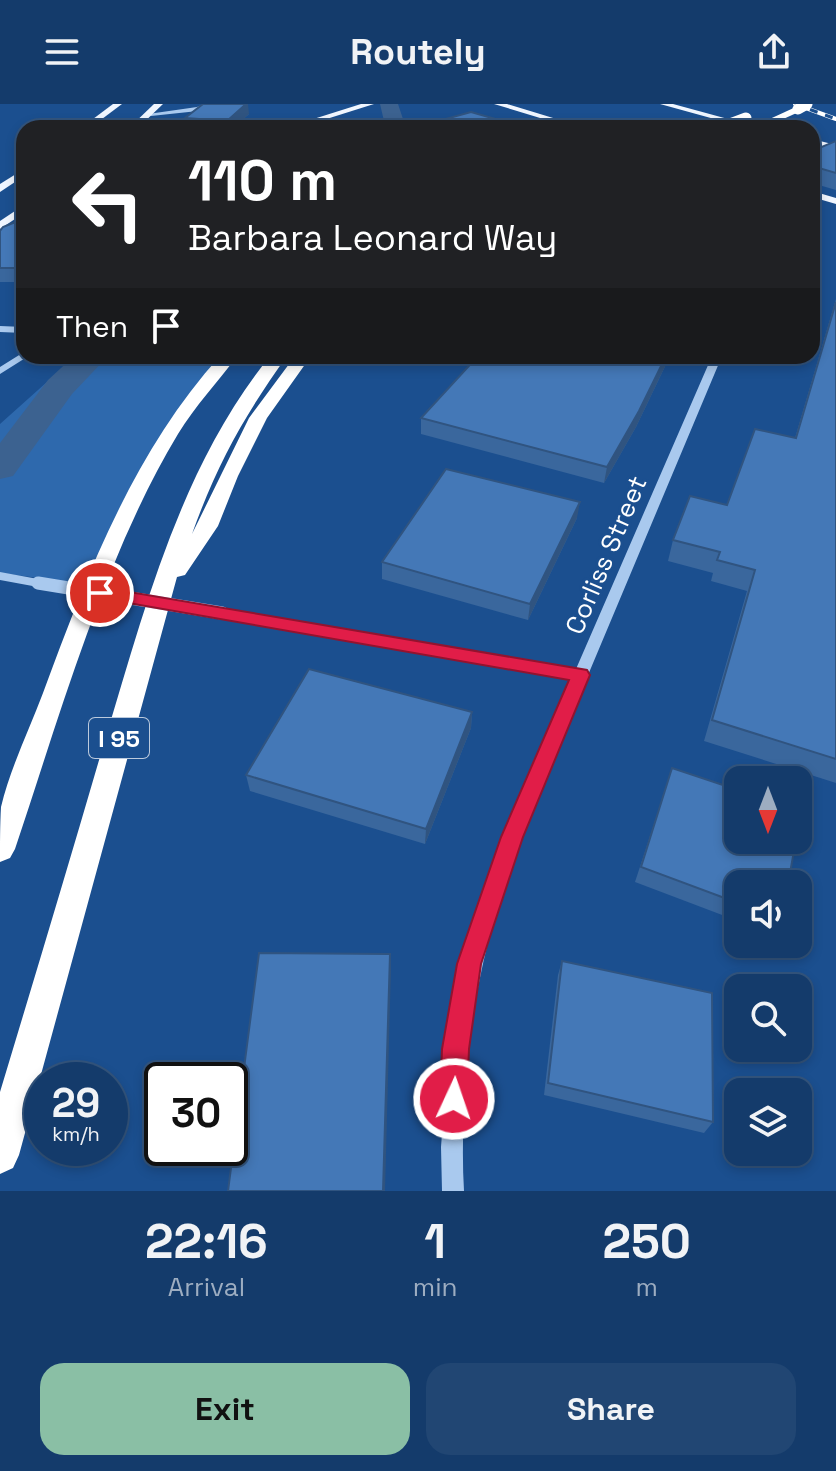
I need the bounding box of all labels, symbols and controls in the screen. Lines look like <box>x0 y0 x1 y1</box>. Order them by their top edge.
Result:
text: Routely <box>350 29 486 75</box>
icon: menu <box>40 30 84 74</box>
icon: share <box>752 30 796 74</box>
text: 110 m <box>188 145 337 216</box>
icon: left <box>56 152 160 256</box>
text: Barbara Leonard Way <box>188 215 557 261</box>
icon: arrive <box>144 304 188 348</box>
text: Then <box>56 307 128 346</box>
street label: Corliss Street <box>557 471 655 639</box>
pin <box>66 559 134 627</box>
icon: arrive <box>78 571 122 615</box>
road number: I 95 <box>89 718 149 758</box>
north arrow <box>724 766 812 854</box>
map controls <box>724 766 812 1166</box>
button: sound <box>724 870 812 958</box>
button: search <box>724 974 812 1062</box>
position arrow <box>412 1057 496 1141</box>
speed limit sign: 30 <box>144 1062 248 1166</box>
text: 29 <box>52 1078 100 1129</box>
button: layers <box>724 1078 812 1166</box>
text: km/h <box>52 1121 100 1147</box>
text: 22:16 <box>145 1211 268 1272</box>
text: 1 <box>424 1211 446 1272</box>
text: 250 <box>603 1211 691 1272</box>
text: Arrival <box>168 1270 245 1304</box>
text: min <box>413 1270 457 1304</box>
text: m <box>636 1270 658 1304</box>
button: Exit <box>40 1363 410 1455</box>
button: Share <box>426 1363 796 1455</box>

